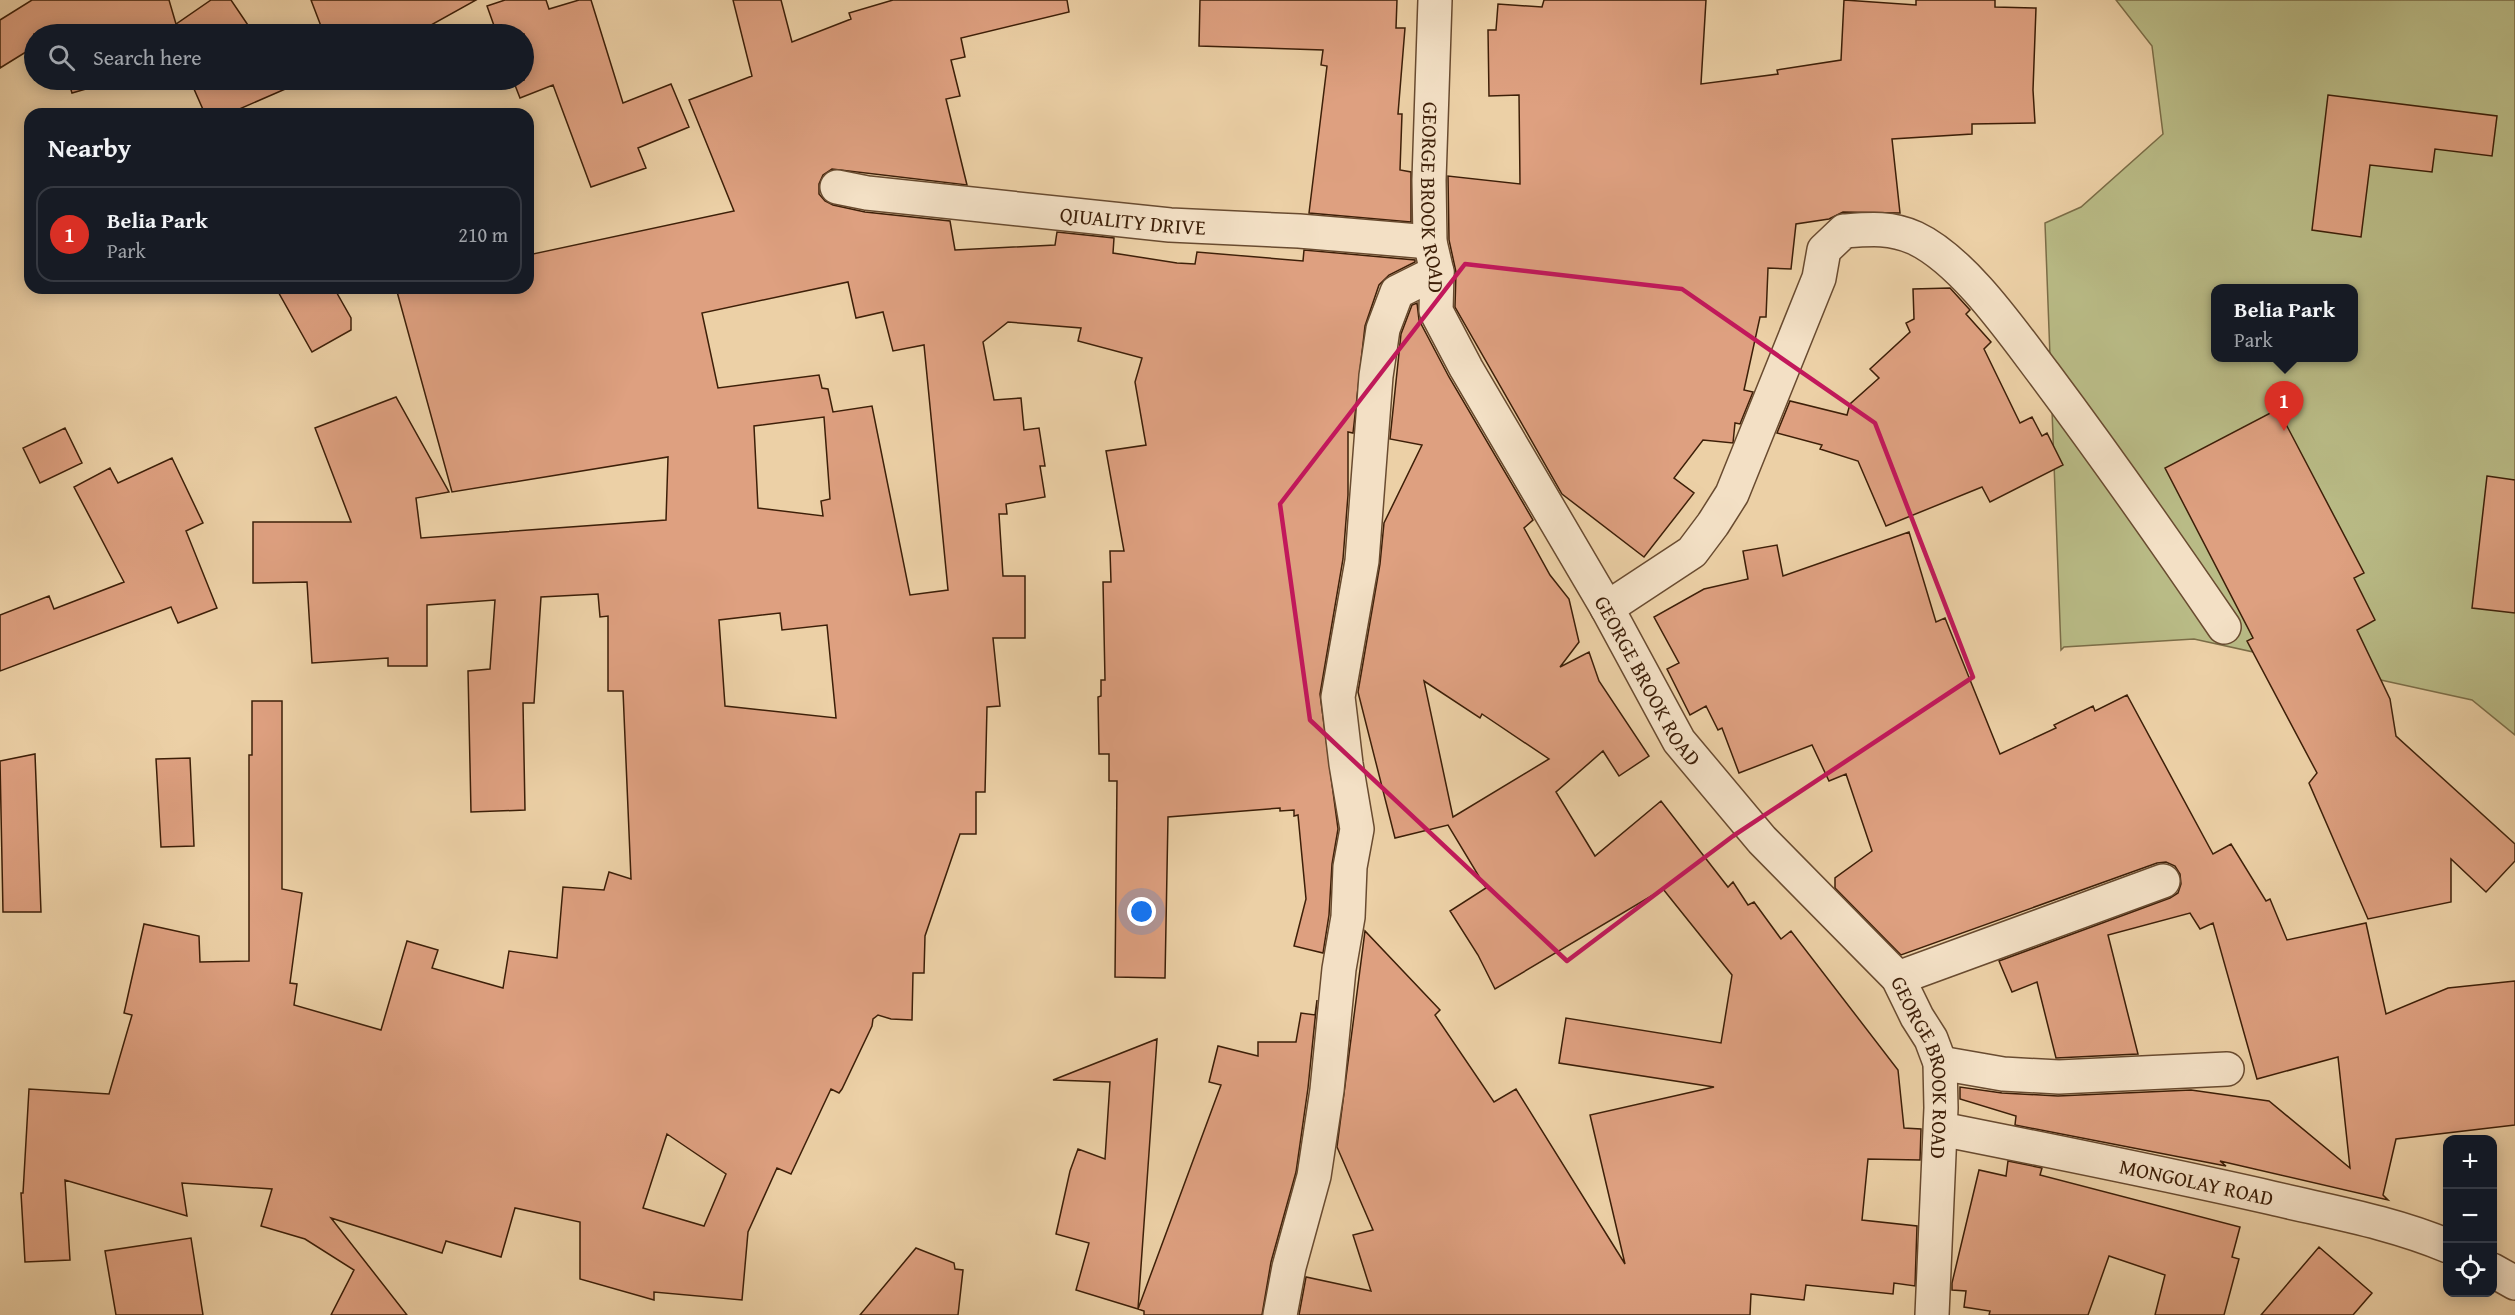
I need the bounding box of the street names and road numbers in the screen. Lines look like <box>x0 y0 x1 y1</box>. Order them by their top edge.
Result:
street label: GEORGE BROOK ROAD <box>1413 101 1453 293</box>
street label: QIUALITY DRIVE <box>1059 198 1207 242</box>
street label: GEORGE BROOK ROAD <box>1587 589 1709 772</box>
street label: GEORGE BROOK ROAD <box>1884 970 1957 1160</box>
street label: MONGOLAY ROAD <box>2117 1150 2277 1213</box>

